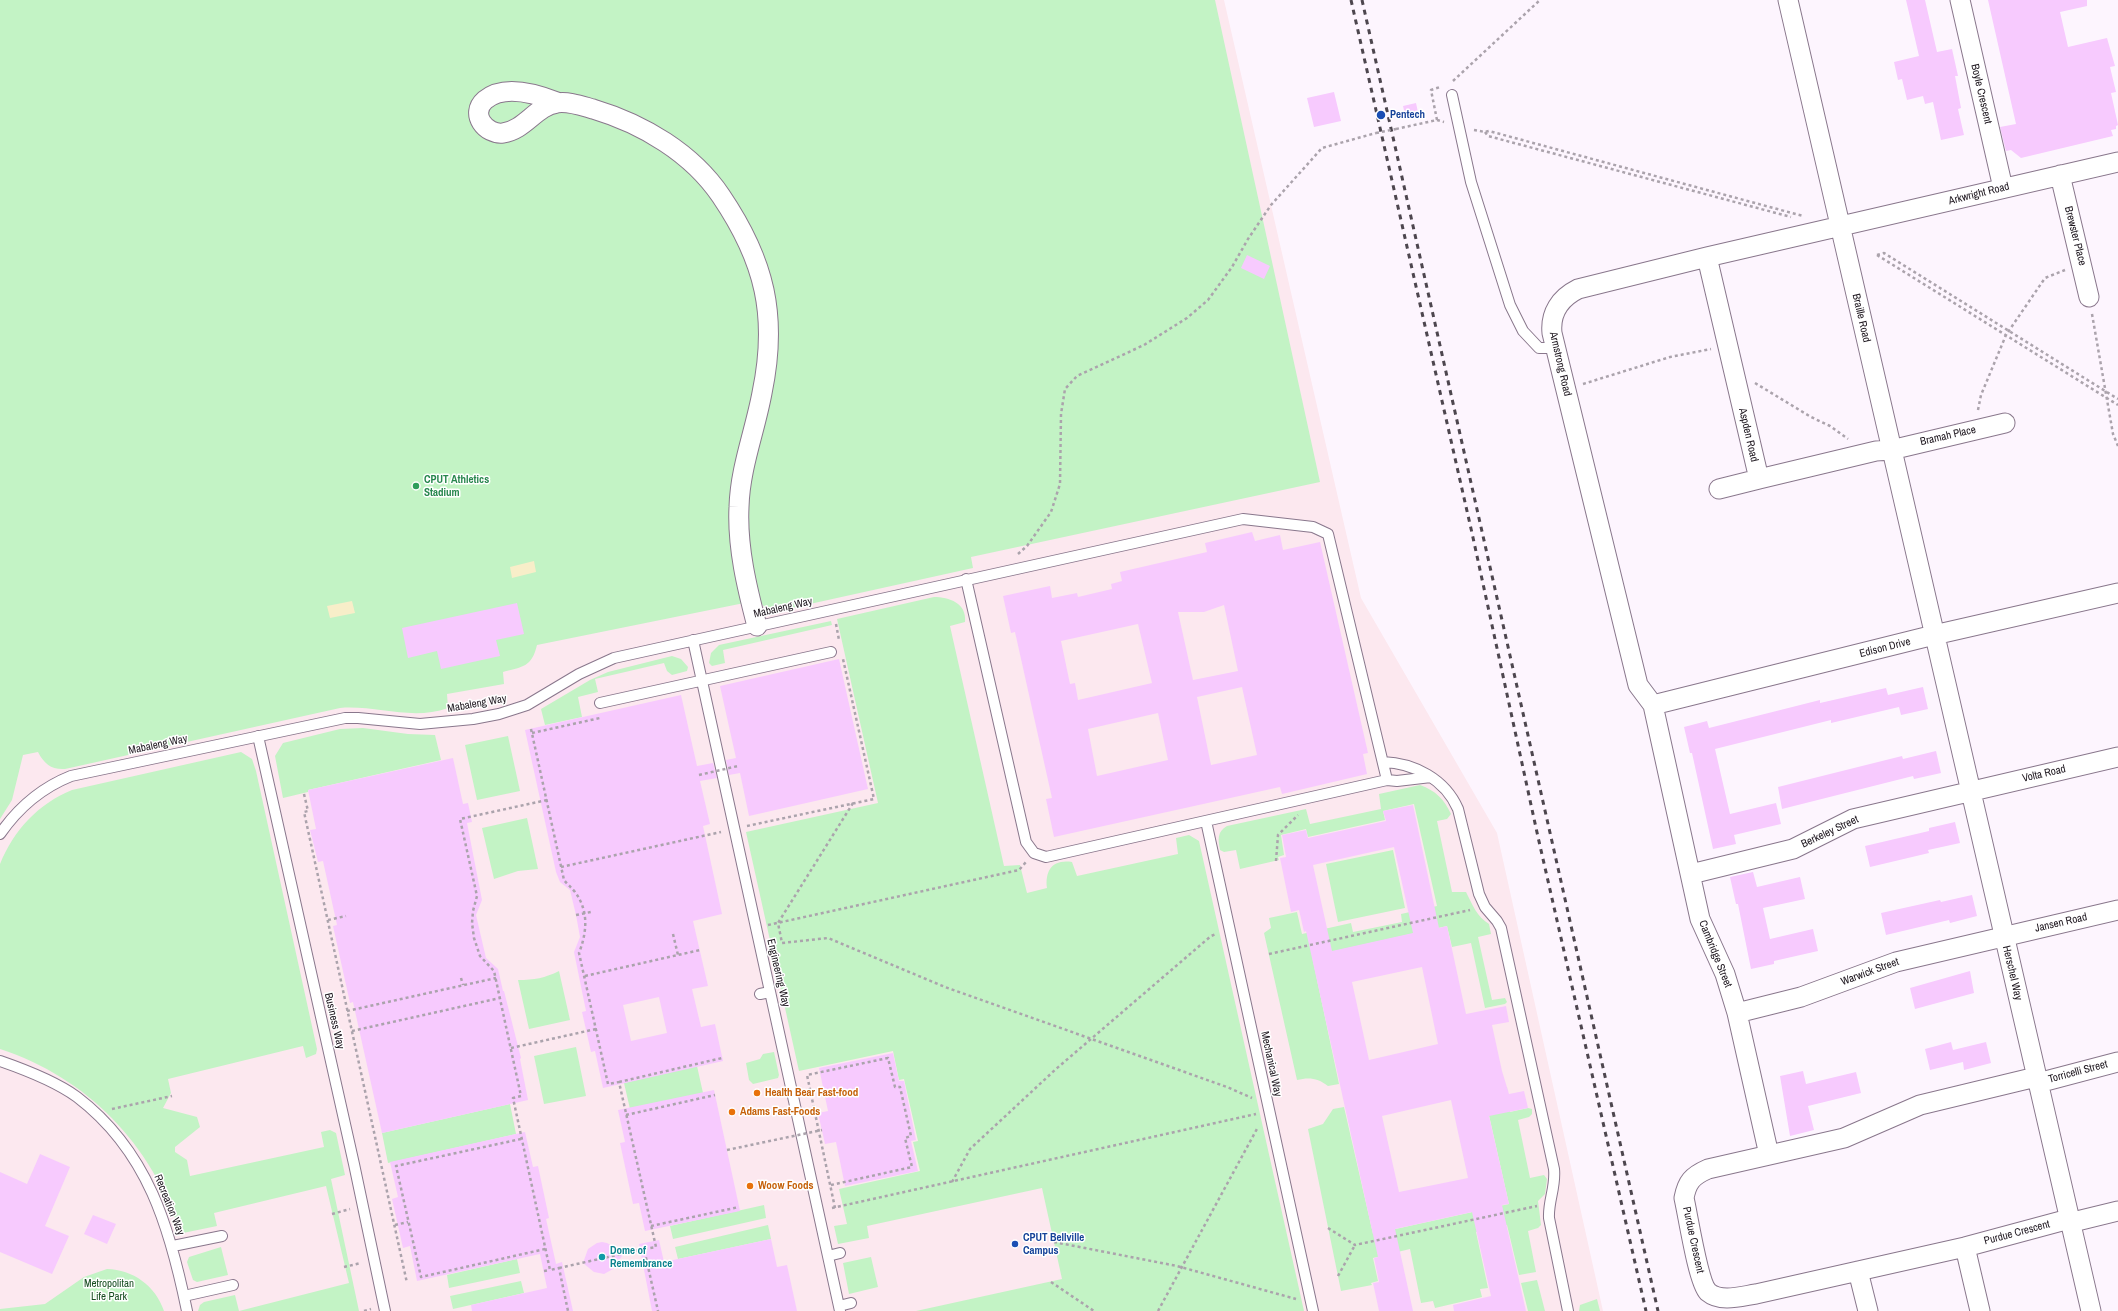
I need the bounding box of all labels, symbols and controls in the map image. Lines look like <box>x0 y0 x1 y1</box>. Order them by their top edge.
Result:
street label: Boyle Crescent <box>1968 63 1994 125</box>
place label: Pentech <box>1390 108 1425 122</box>
marker: Pentech <box>1375 109 1387 121</box>
street label: Arkwright Road <box>1947 180 2011 208</box>
street label: Brewster Place <box>2061 205 2089 267</box>
street label: Braille Road <box>1849 292 1873 344</box>
street label: Armstrong Road <box>1546 331 1574 397</box>
street label: Aspden Road <box>1735 407 1761 463</box>
street label: Bramah Place <box>1919 423 1977 449</box>
place label: CPUT Athletics Stadium <box>424 473 489 499</box>
marker: CPUT Athletics Stadium <box>411 481 421 491</box>
street label: Mabaleng Way <box>752 595 814 621</box>
street label: Edison Drive <box>1858 635 1912 661</box>
street label: Mabaleng Way <box>446 692 508 716</box>
street label: Mabaleng Way <box>127 732 189 758</box>
street label: Volta Road <box>2021 763 2067 785</box>
street label: Berkeley Street <box>1799 813 1861 851</box>
street label: Jansen Road <box>2034 911 2088 935</box>
street label: Cambridge Street <box>1696 919 1734 989</box>
street label: Engineering Way <box>764 938 792 1008</box>
street label: Herschel Way <box>1999 944 2025 1002</box>
street label: Warwick Street <box>1839 955 1901 989</box>
street label: Business Way <box>321 992 347 1050</box>
street label: Mechanical Way <box>1258 1030 1284 1098</box>
street label: Torricelli Street <box>2047 1058 2109 1086</box>
place label: Health Bear Fast-food <box>765 1086 858 1100</box>
marker: Health Bear Fast-food <box>752 1088 762 1098</box>
place label: Adams Fast-Foods <box>740 1105 820 1119</box>
marker: Adams Fast-Foods <box>727 1107 737 1117</box>
street label: Recreation Way <box>151 1173 187 1237</box>
place label: Woow Foods <box>758 1179 814 1193</box>
marker: Woow Foods <box>745 1181 755 1191</box>
street label: Purdue Crescent <box>1680 1206 1706 1274</box>
street label: Purdue Crescent <box>1983 1218 2051 1248</box>
place label: CPUT Bellville Campus <box>1023 1231 1084 1257</box>
marker: CPUT Bellville Campus <box>1010 1239 1020 1249</box>
place label: Dome of Remembrance <box>610 1244 672 1270</box>
marker: Dome of Remembrance <box>597 1252 607 1262</box>
park label: Metropolitan Life Park <box>84 1277 134 1303</box>

